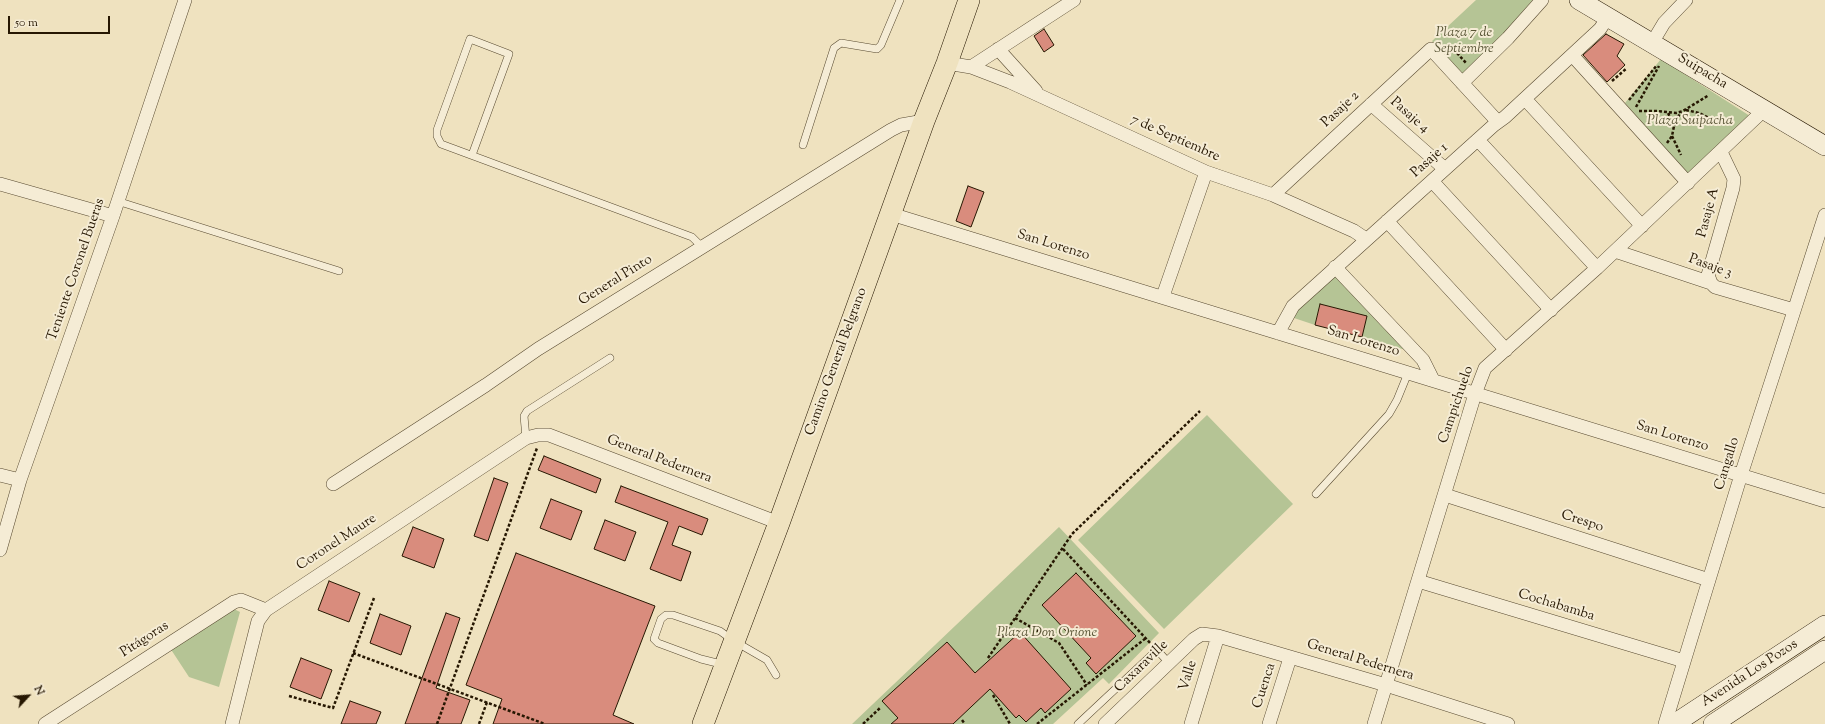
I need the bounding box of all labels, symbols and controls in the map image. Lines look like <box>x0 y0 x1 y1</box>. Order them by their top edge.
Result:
scale bar <box>10 8 112 34</box>
text: 50 m <box>15 14 38 32</box>
park label: Plaza 7 de Septiembre <box>1434 26 1494 58</box>
street label: Suipacha <box>1674 51 1730 93</box>
street label: Pasaje 2 <box>1318 88 1364 132</box>
street label: Pasaje 4 <box>1386 94 1432 138</box>
street label: 7 de Septiembre <box>1128 112 1222 166</box>
park label: Plaza Suipacha <box>1647 114 1733 130</box>
street label: Pasaje 1 <box>1408 140 1452 182</box>
street label: Pasaje A <box>1694 186 1724 240</box>
street label: Teniente Coronel Bueras <box>45 196 109 344</box>
street label: San Lorenzo <box>1015 227 1091 265</box>
street label: Pasaje 3 <box>1686 251 1734 283</box>
street label: General Pinto <box>576 252 656 310</box>
street label: Camino General Belgrano <box>802 286 872 438</box>
street label: San Lorenzo <box>1325 323 1401 361</box>
street label: Campichuelo <box>1436 364 1478 446</box>
street label: San Lorenzo <box>1634 418 1710 456</box>
street label: General Pedernera <box>604 432 714 488</box>
street label: Cangallo <box>1712 436 1744 492</box>
street label: Crespo <box>1559 507 1605 537</box>
street label: Coronel Maure <box>294 511 380 575</box>
street label: Cochabamba <box>1516 586 1596 626</box>
street label: Pitágoras <box>118 618 172 662</box>
park label: Plaza Don Orione <box>997 626 1097 642</box>
street label: Caxaraville <box>1112 637 1172 697</box>
street label: General Pedernera <box>1304 637 1416 685</box>
street label: Avenida Los Pozos <box>1699 637 1801 711</box>
street label: Valle <box>1176 659 1202 693</box>
street label: Cuenca <box>1250 661 1280 711</box>
north arrow <box>8 676 48 716</box>
text: N <box>30 683 48 698</box>

